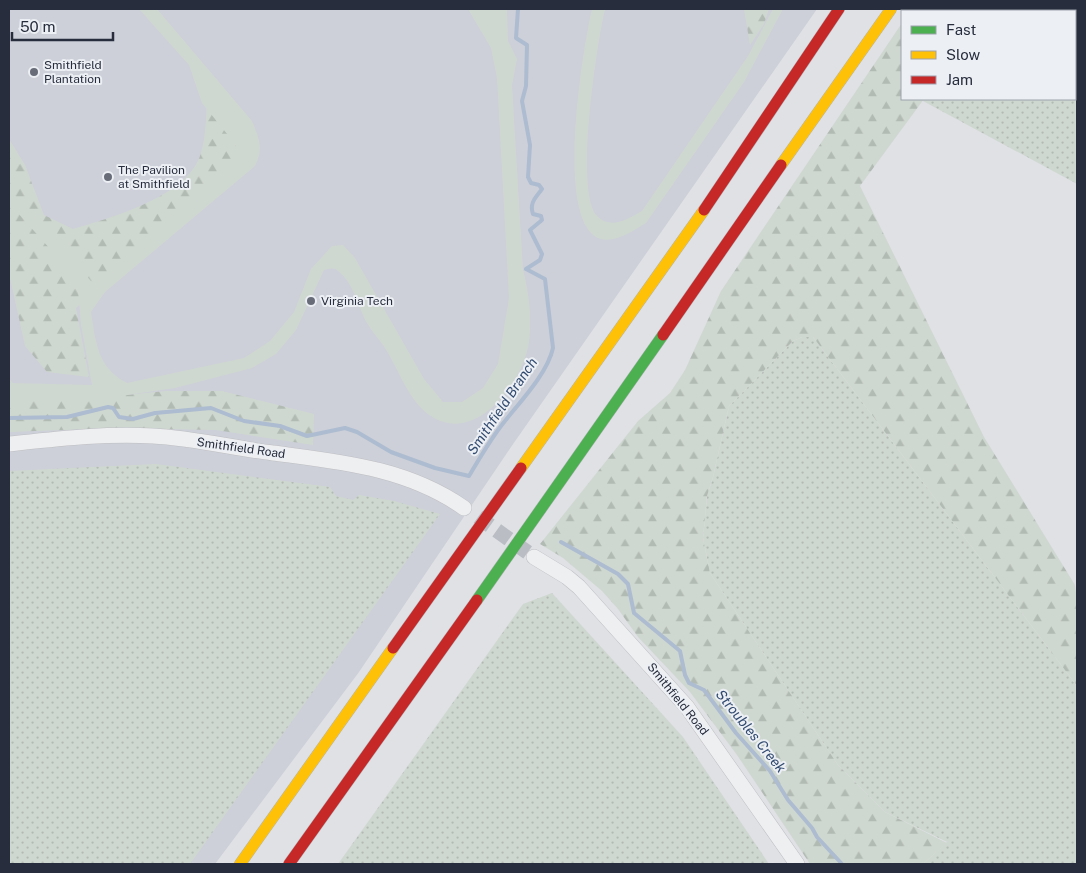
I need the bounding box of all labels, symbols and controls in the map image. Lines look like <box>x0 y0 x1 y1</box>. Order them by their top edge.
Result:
scale bar <box>12 10 114 42</box>
legend <box>901 10 1076 100</box>
text: 50 m <box>20 18 55 35</box>
text: Fast <box>946 21 976 38</box>
text: Slow <box>946 46 981 63</box>
place label: Smithfield Plantation <box>44 58 102 86</box>
marker: Smithfield Plantation <box>28 66 40 78</box>
text: Jam <box>946 71 973 88</box>
place label: The Pavilion at Smithfield <box>118 163 190 191</box>
marker: The Pavilion at Smithfield <box>102 171 114 183</box>
place label: Virginia Tech <box>321 294 393 308</box>
marker: Virginia Tech <box>305 295 317 307</box>
water label: Smithfield Branch <box>464 354 540 457</box>
street label: Smithfield Road <box>196 435 286 461</box>
street label: Smithfield Road <box>645 660 711 738</box>
water label: Stroubles Creek <box>713 686 790 776</box>

